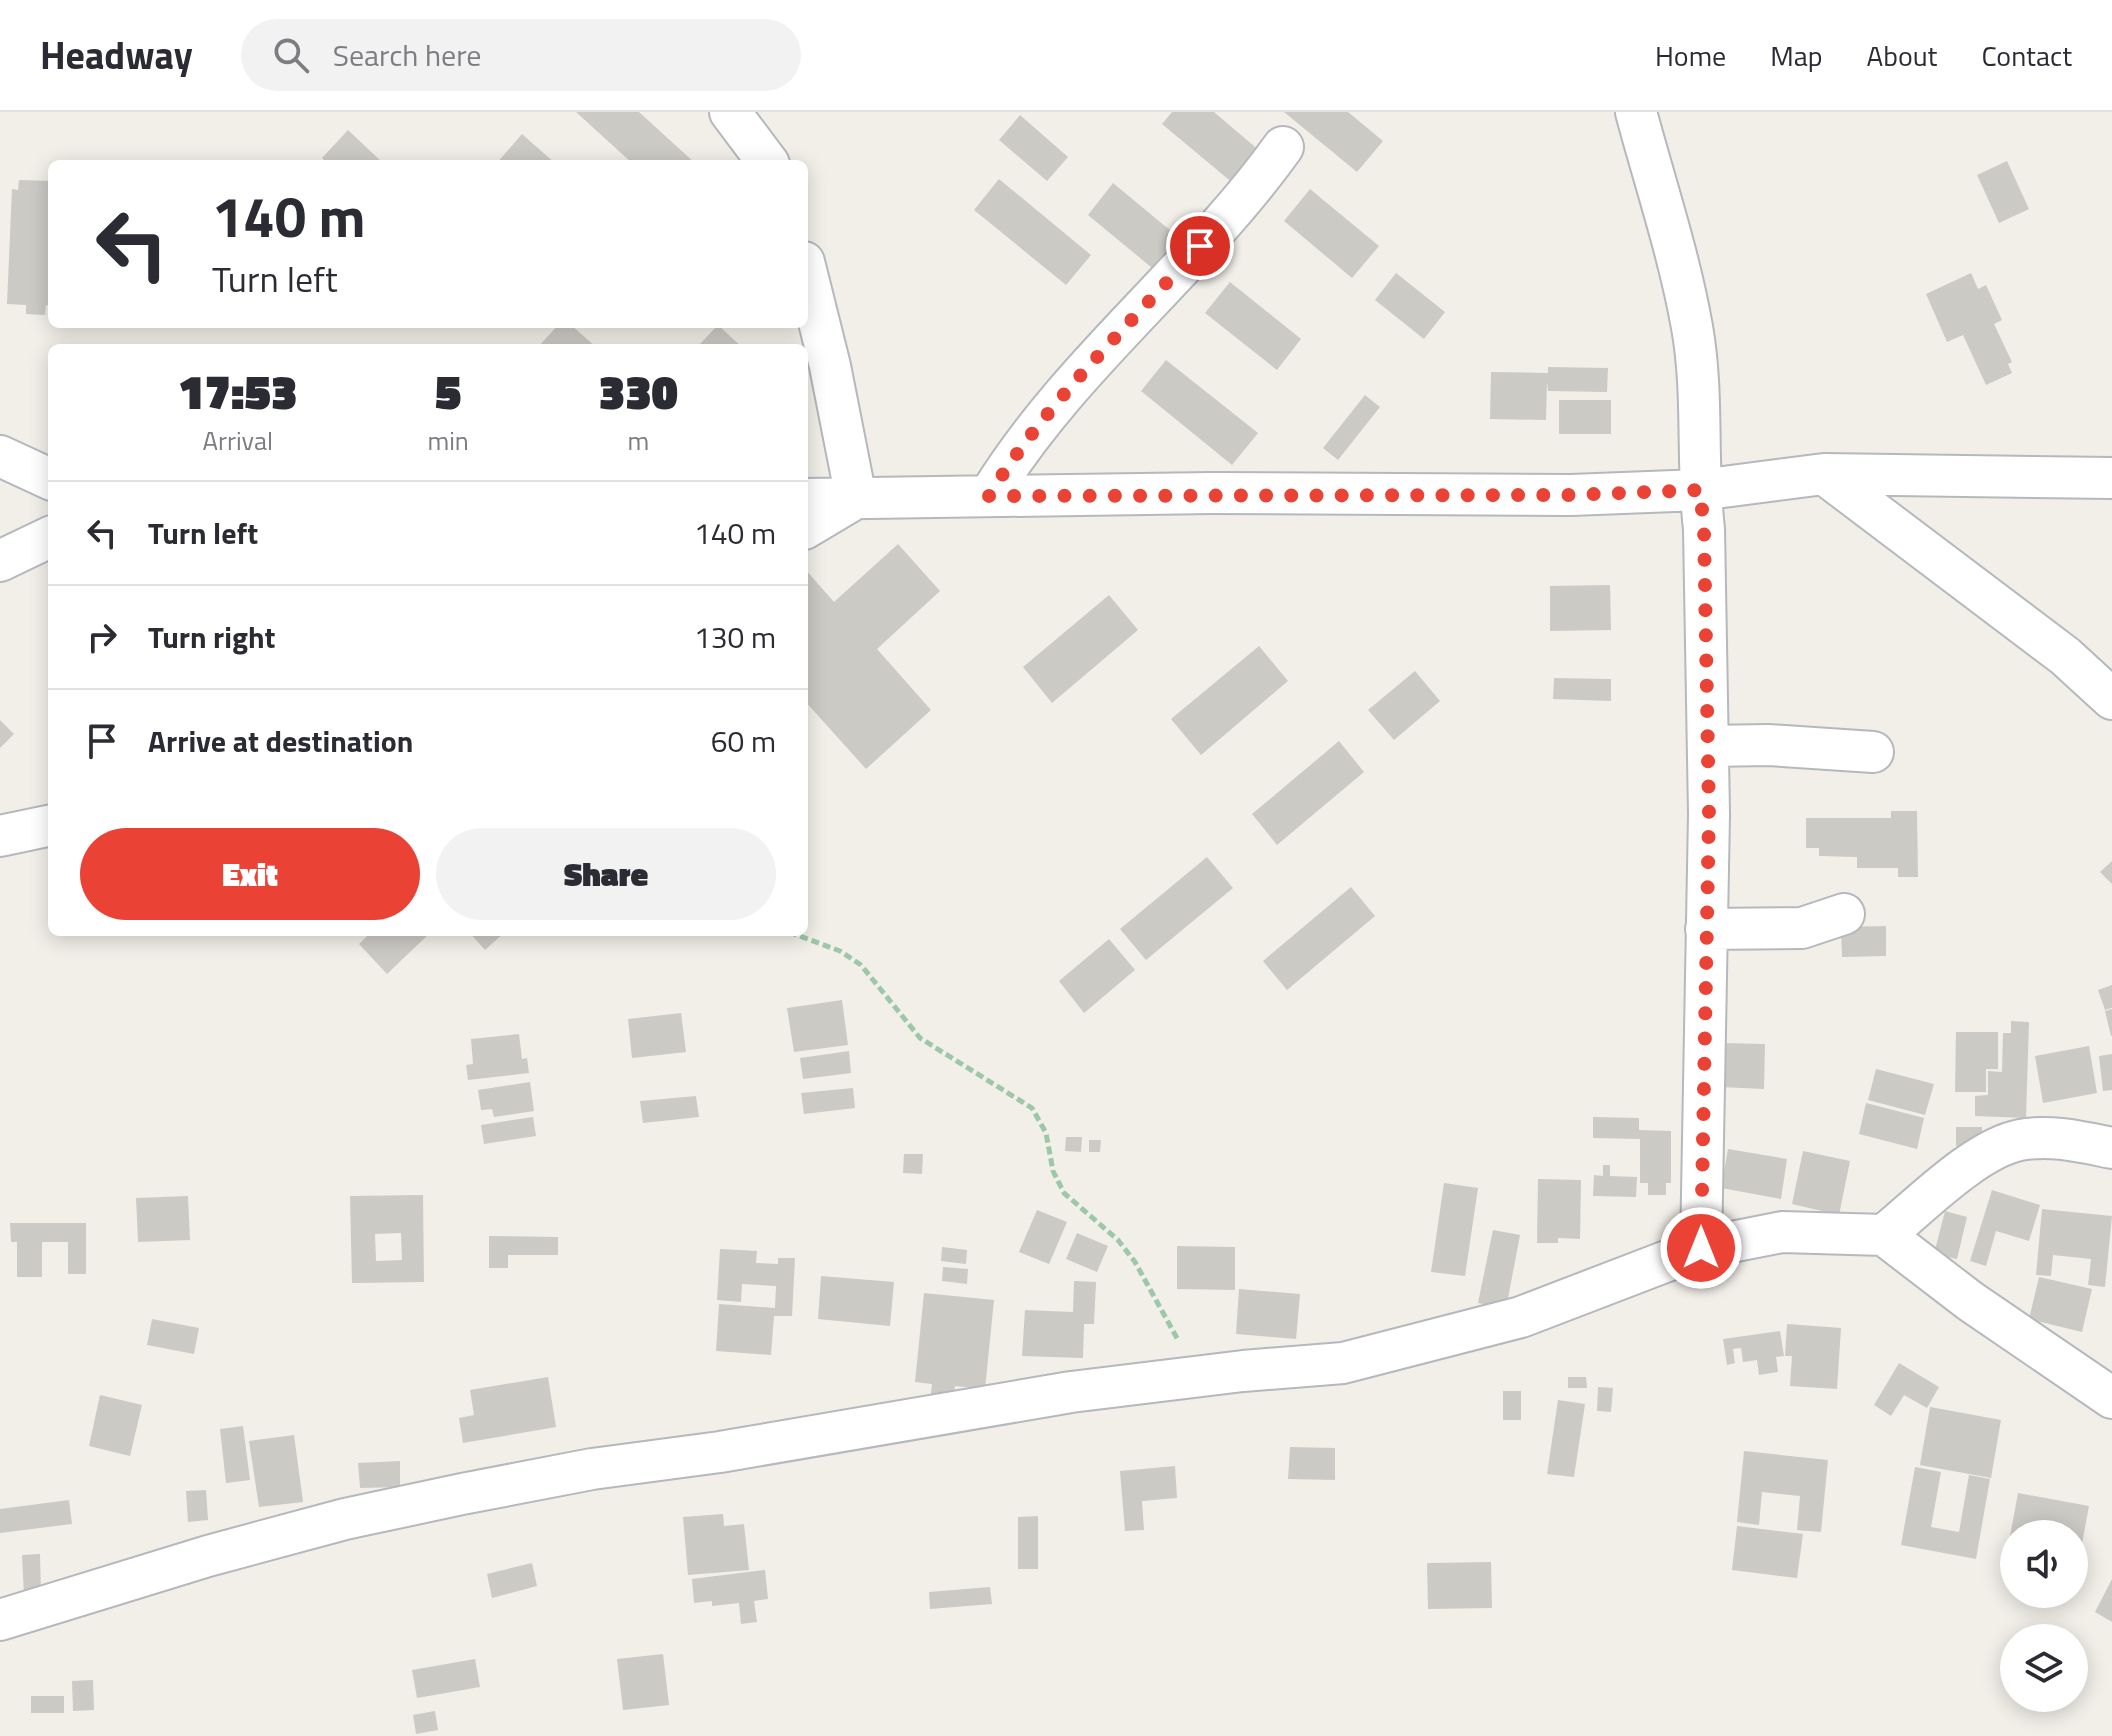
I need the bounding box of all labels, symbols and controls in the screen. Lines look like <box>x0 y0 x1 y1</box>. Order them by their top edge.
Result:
search box <box>241 19 801 91</box>
text: Headway <box>40 26 193 84</box>
text: Search here <box>333 32 481 78</box>
icon: search <box>269 33 313 77</box>
text: Home <box>1655 34 1726 77</box>
text: Map <box>1770 34 1823 77</box>
text: About <box>1867 34 1937 77</box>
text: Contact <box>1981 34 2072 77</box>
text: 140 m <box>212 174 365 259</box>
icon: left <box>80 192 184 296</box>
pin <box>1166 212 1234 280</box>
icon: arrive <box>1178 224 1222 268</box>
text: Turn left <box>212 251 338 306</box>
text: 17:53 <box>178 355 297 428</box>
text: 5 <box>435 355 461 428</box>
text: 330 <box>599 355 678 428</box>
text: Arrival <box>202 421 273 460</box>
text: min <box>427 421 469 460</box>
text: m <box>628 421 649 460</box>
text: Turn left <box>148 510 258 556</box>
text: 140 m <box>694 510 776 556</box>
icon: left <box>80 511 124 555</box>
text: Turn right <box>148 614 276 660</box>
text: 130 m <box>694 614 776 660</box>
icon: right <box>80 615 124 659</box>
text: Arrive at destination <box>148 718 413 764</box>
text: 60 m <box>711 718 776 764</box>
icon: arrive <box>80 719 124 763</box>
button: Exit <box>80 828 420 920</box>
button: Share <box>436 828 776 920</box>
position arrow <box>1659 1206 1743 1290</box>
map controls <box>2000 1520 2088 1712</box>
button: sound <box>2000 1520 2088 1608</box>
button: layers <box>2000 1624 2088 1712</box>

